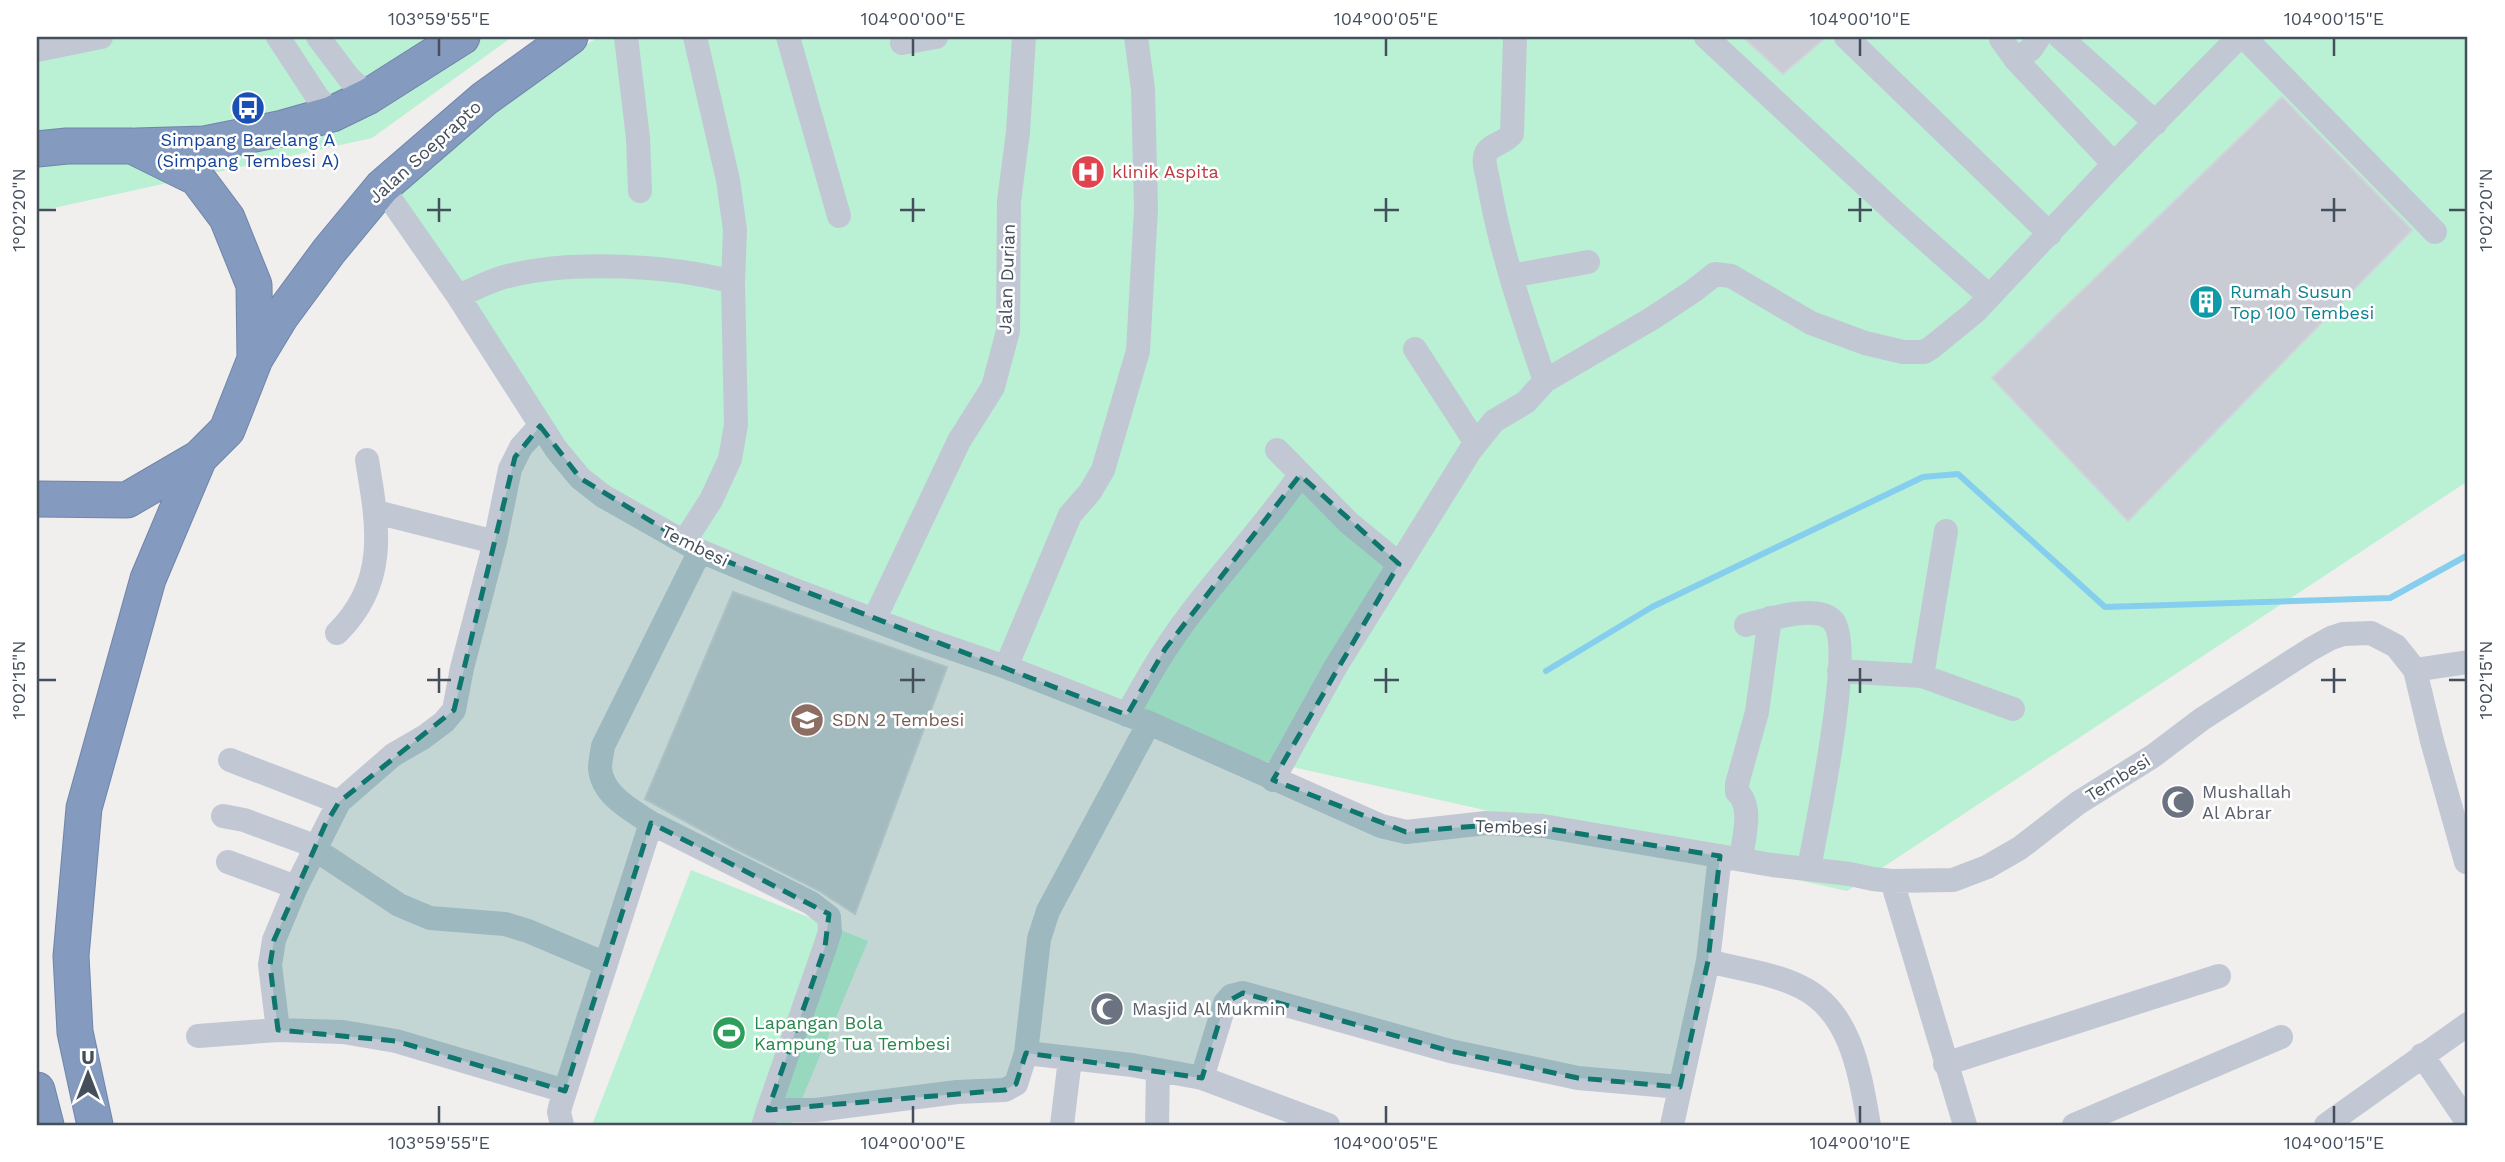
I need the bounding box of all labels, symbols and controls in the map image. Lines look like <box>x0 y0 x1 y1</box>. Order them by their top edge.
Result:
text: 103°59'55"E <box>388 8 490 29</box>
text: 104°00'00"E <box>860 8 966 29</box>
text: 104°00'05"E <box>1334 8 1438 29</box>
text: 104°00'10"E <box>1809 8 1911 29</box>
text: 104°00'15"E <box>2284 8 2384 29</box>
bus stop icon: Simpang Barelang A (Simpang Tembesi A) <box>229 89 267 127</box>
street label: Jalan Soeprapto <box>364 96 485 208</box>
place label: Simpang Barelang A (Simpang Tembesi A) <box>157 129 339 171</box>
hospital icon: klinik Aspita <box>1069 153 1107 191</box>
place label: klinik Aspita <box>1112 161 1219 182</box>
text: 1°02'20"N <box>8 168 29 252</box>
text: 1°02'20"N <box>2475 168 2496 252</box>
street label: Jalan Durian <box>994 223 1019 335</box>
place label: Rumah Susun Top 100 Tembesi <box>2230 281 2374 323</box>
building icon: Rumah Susun Top 100 Tembesi <box>2187 283 2225 321</box>
street label: Tembesi <box>658 520 732 571</box>
text: 1°02'15"N <box>8 640 29 720</box>
text: 1°02'15"N <box>2475 640 2496 720</box>
school or university icon: SDN 2 Tembesi <box>788 701 826 739</box>
place label: SDN 2 Tembesi <box>832 709 964 730</box>
street label: Tembesi <box>2081 749 2154 806</box>
place label: Mushallah Al Abrar <box>2202 781 2292 823</box>
mosque icon: Mushallah Al Abrar <box>2159 783 2197 821</box>
street label: Tembesi <box>1474 815 1548 838</box>
mosque icon: Masjid Al Mukmin <box>1088 990 1126 1028</box>
place label: Masjid Al Mukmin <box>1132 998 1286 1019</box>
place label: Lapangan Bola Kampung Tua Tembesi <box>754 1012 950 1054</box>
sports icon: Lapangan Bola Kampung Tua Tembesi <box>710 1014 748 1052</box>
north arrow <box>52 1040 122 1110</box>
text: U <box>81 1046 95 1069</box>
text: 103°59'55"E <box>388 1132 490 1153</box>
text: 104°00'00"E <box>860 1132 966 1153</box>
text: 104°00'05"E <box>1334 1132 1438 1153</box>
text: 104°00'10"E <box>1809 1132 1911 1153</box>
text: 104°00'15"E <box>2284 1132 2384 1153</box>

